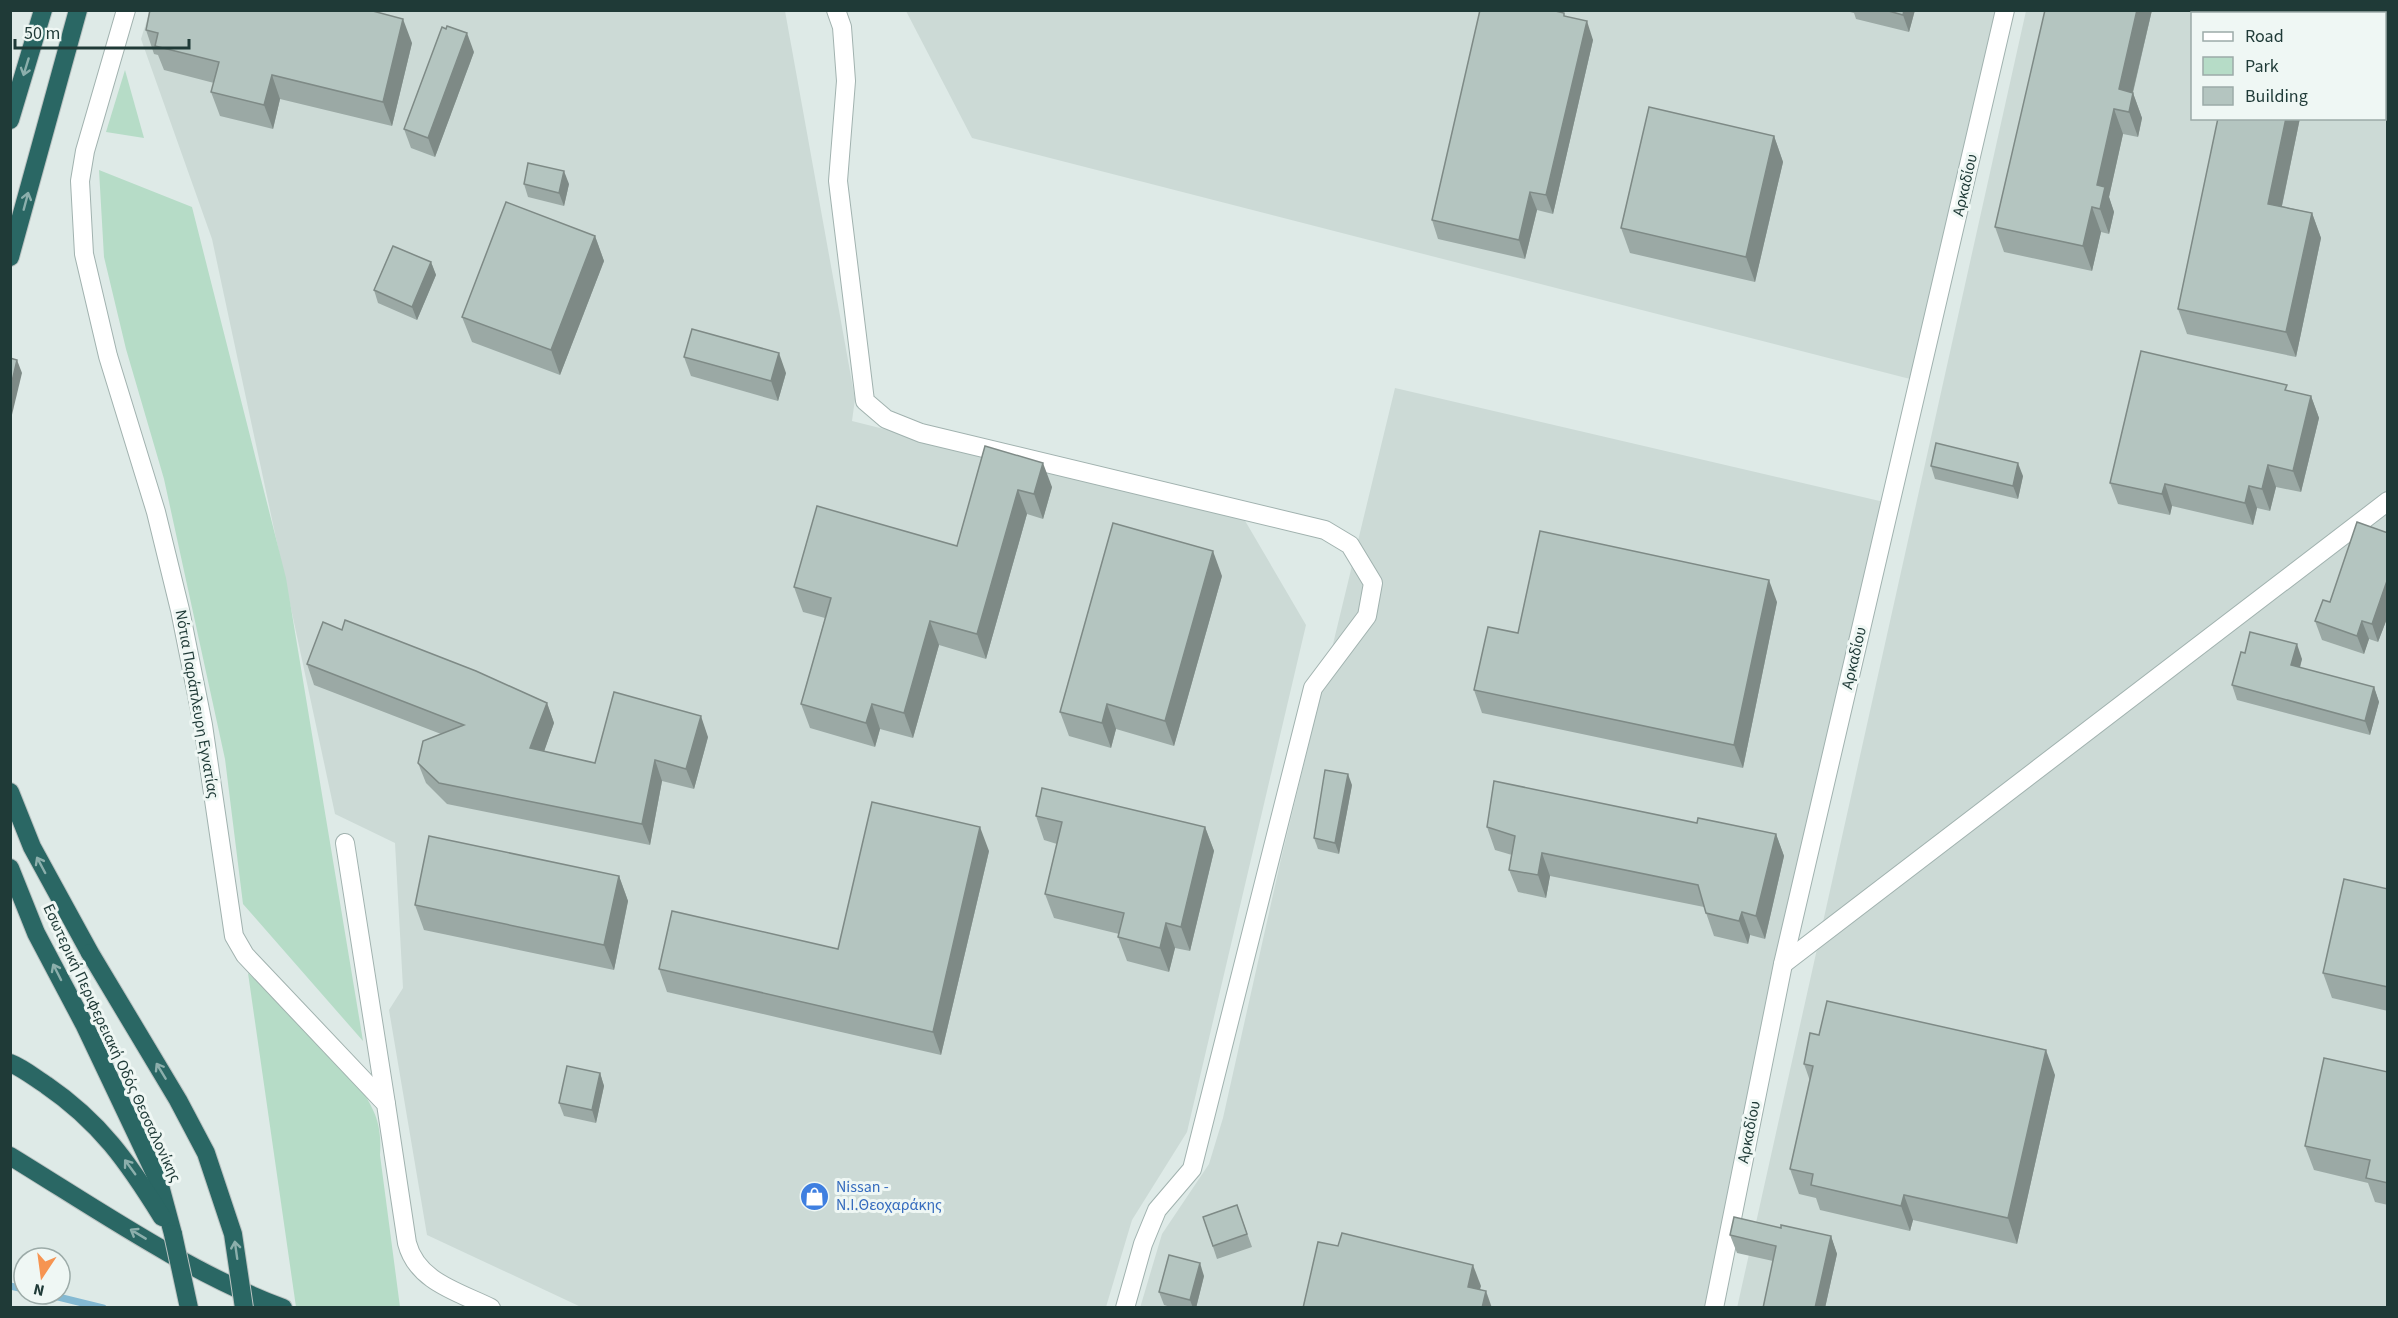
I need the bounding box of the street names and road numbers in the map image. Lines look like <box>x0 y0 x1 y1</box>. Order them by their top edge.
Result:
street label: Αρκαδίου <box>1947 152 1983 218</box>
street label: Νότια Παράπλευρη Εγνατίας <box>170 608 224 800</box>
street label: Αρκαδίου <box>1836 625 1872 691</box>
street label: Εσωτερική Περιφερειακή Οδός Θεσσαλονίκης <box>38 900 186 1186</box>
street label: Αρκαδίου <box>1732 1099 1766 1165</box>

